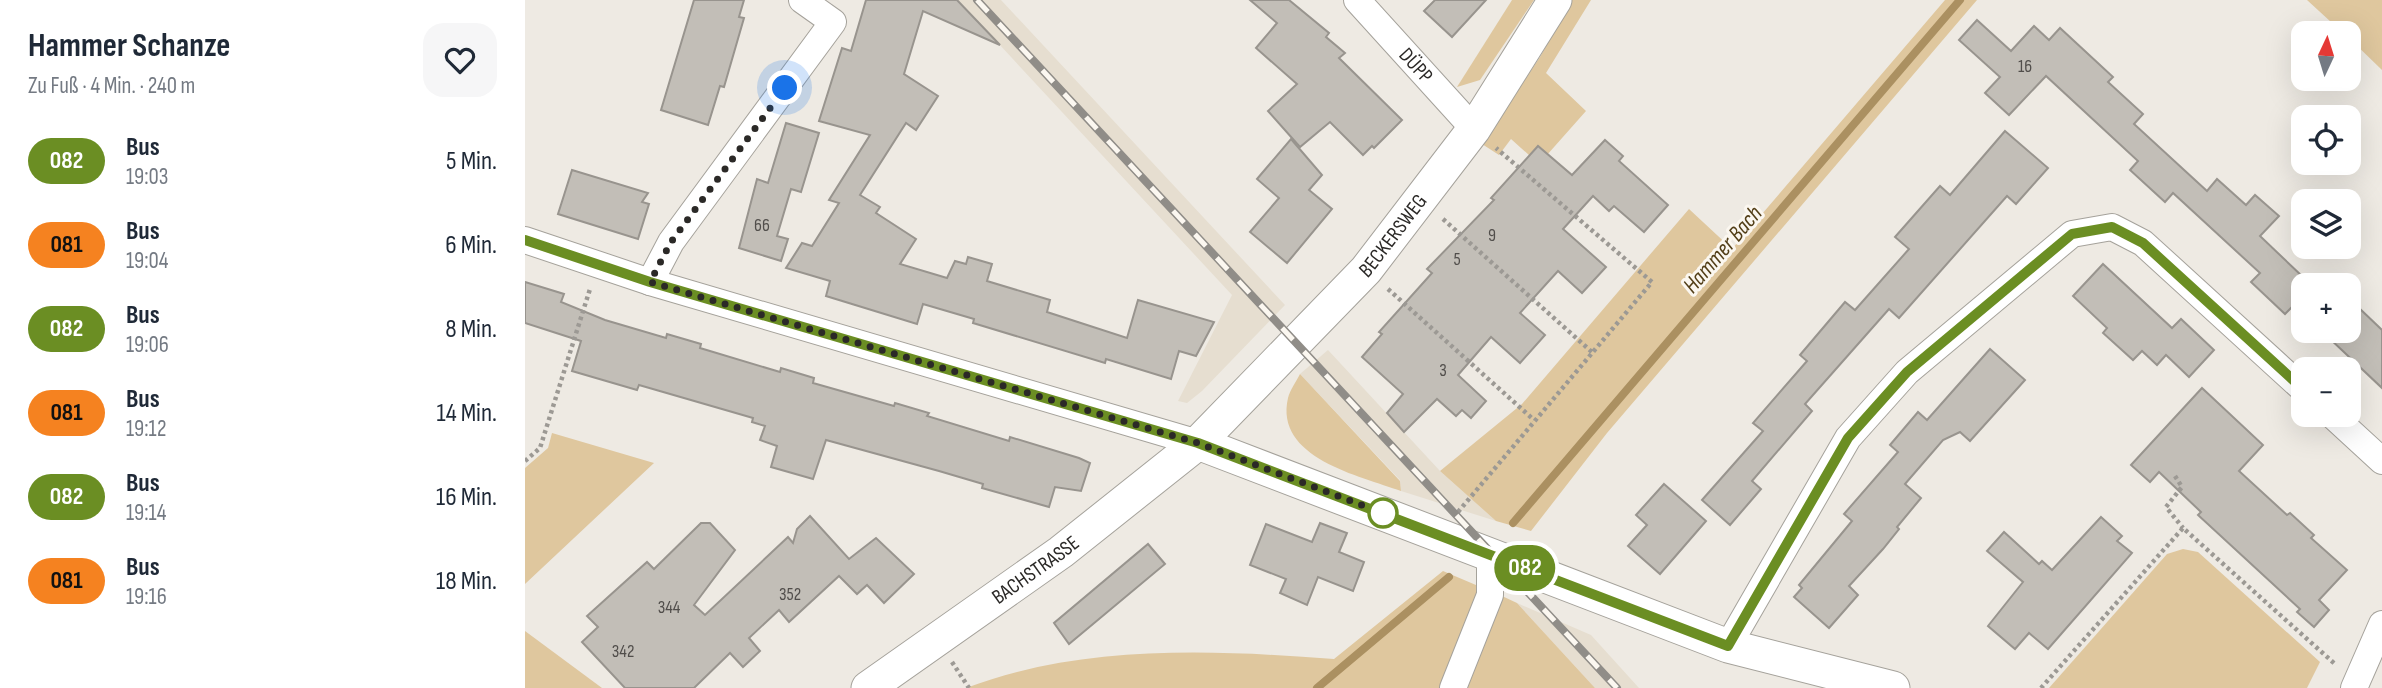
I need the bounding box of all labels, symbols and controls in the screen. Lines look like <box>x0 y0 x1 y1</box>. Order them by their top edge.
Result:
north arrow <box>2291 21 2361 91</box>
map controls <box>2291 21 2361 427</box>
button: heart <box>423 23 497 97</box>
text: Hammer Schanze <box>28 26 230 66</box>
street label: DÜPP <box>1394 43 1438 88</box>
house number: 16 <box>2018 56 2032 77</box>
your location <box>767 70 802 105</box>
text: Zu Fuß · 4 Min. · 240 m <box>28 72 195 100</box>
button: locate <box>2291 105 2361 175</box>
text: Bus <box>126 132 160 163</box>
text: 082 <box>50 146 83 175</box>
text: 5 Min. <box>446 146 497 177</box>
text: 19:03 <box>126 163 168 191</box>
street label: BECKERSWEG <box>1354 189 1432 283</box>
button: layers <box>2291 189 2361 259</box>
water label: Hammer Bach <box>1677 200 1769 299</box>
house number: 66 <box>754 215 770 236</box>
text: Bus <box>126 216 160 247</box>
house number: 9 <box>1488 225 1496 246</box>
text: 081 <box>50 230 83 259</box>
text: 6 Min. <box>445 230 497 261</box>
text: 19:04 <box>126 247 168 275</box>
house number: 5 <box>1453 249 1461 270</box>
button: + <box>2291 273 2361 343</box>
text: Bus <box>126 300 160 331</box>
text: 082 <box>50 314 83 343</box>
text: 8 Min. <box>445 314 497 345</box>
text: 19:06 <box>126 331 169 359</box>
button: − <box>2291 357 2361 427</box>
house number: 3 <box>1439 360 1447 381</box>
text: Bus <box>126 384 160 415</box>
text: 081 <box>50 398 83 427</box>
text: 14 Min. <box>437 398 497 429</box>
text: 19:12 <box>126 415 166 443</box>
text: Bus <box>126 468 160 499</box>
text: 082 <box>50 482 83 511</box>
text: 16 Min. <box>436 482 497 513</box>
unlabelled marker <box>1368 498 1398 528</box>
text: 19:14 <box>126 499 166 527</box>
street label: BACHSTRASSE <box>987 530 1084 610</box>
line badge: 082 <box>1485 545 1565 591</box>
text: Bus <box>126 552 160 583</box>
text: 082 <box>1508 553 1542 582</box>
text: 081 <box>50 566 83 595</box>
text: 18 Min. <box>436 566 497 597</box>
text: 19:16 <box>126 583 167 611</box>
house number: 352 <box>779 584 801 605</box>
house number: 344 <box>658 597 681 618</box>
house number: 342 <box>612 641 634 662</box>

